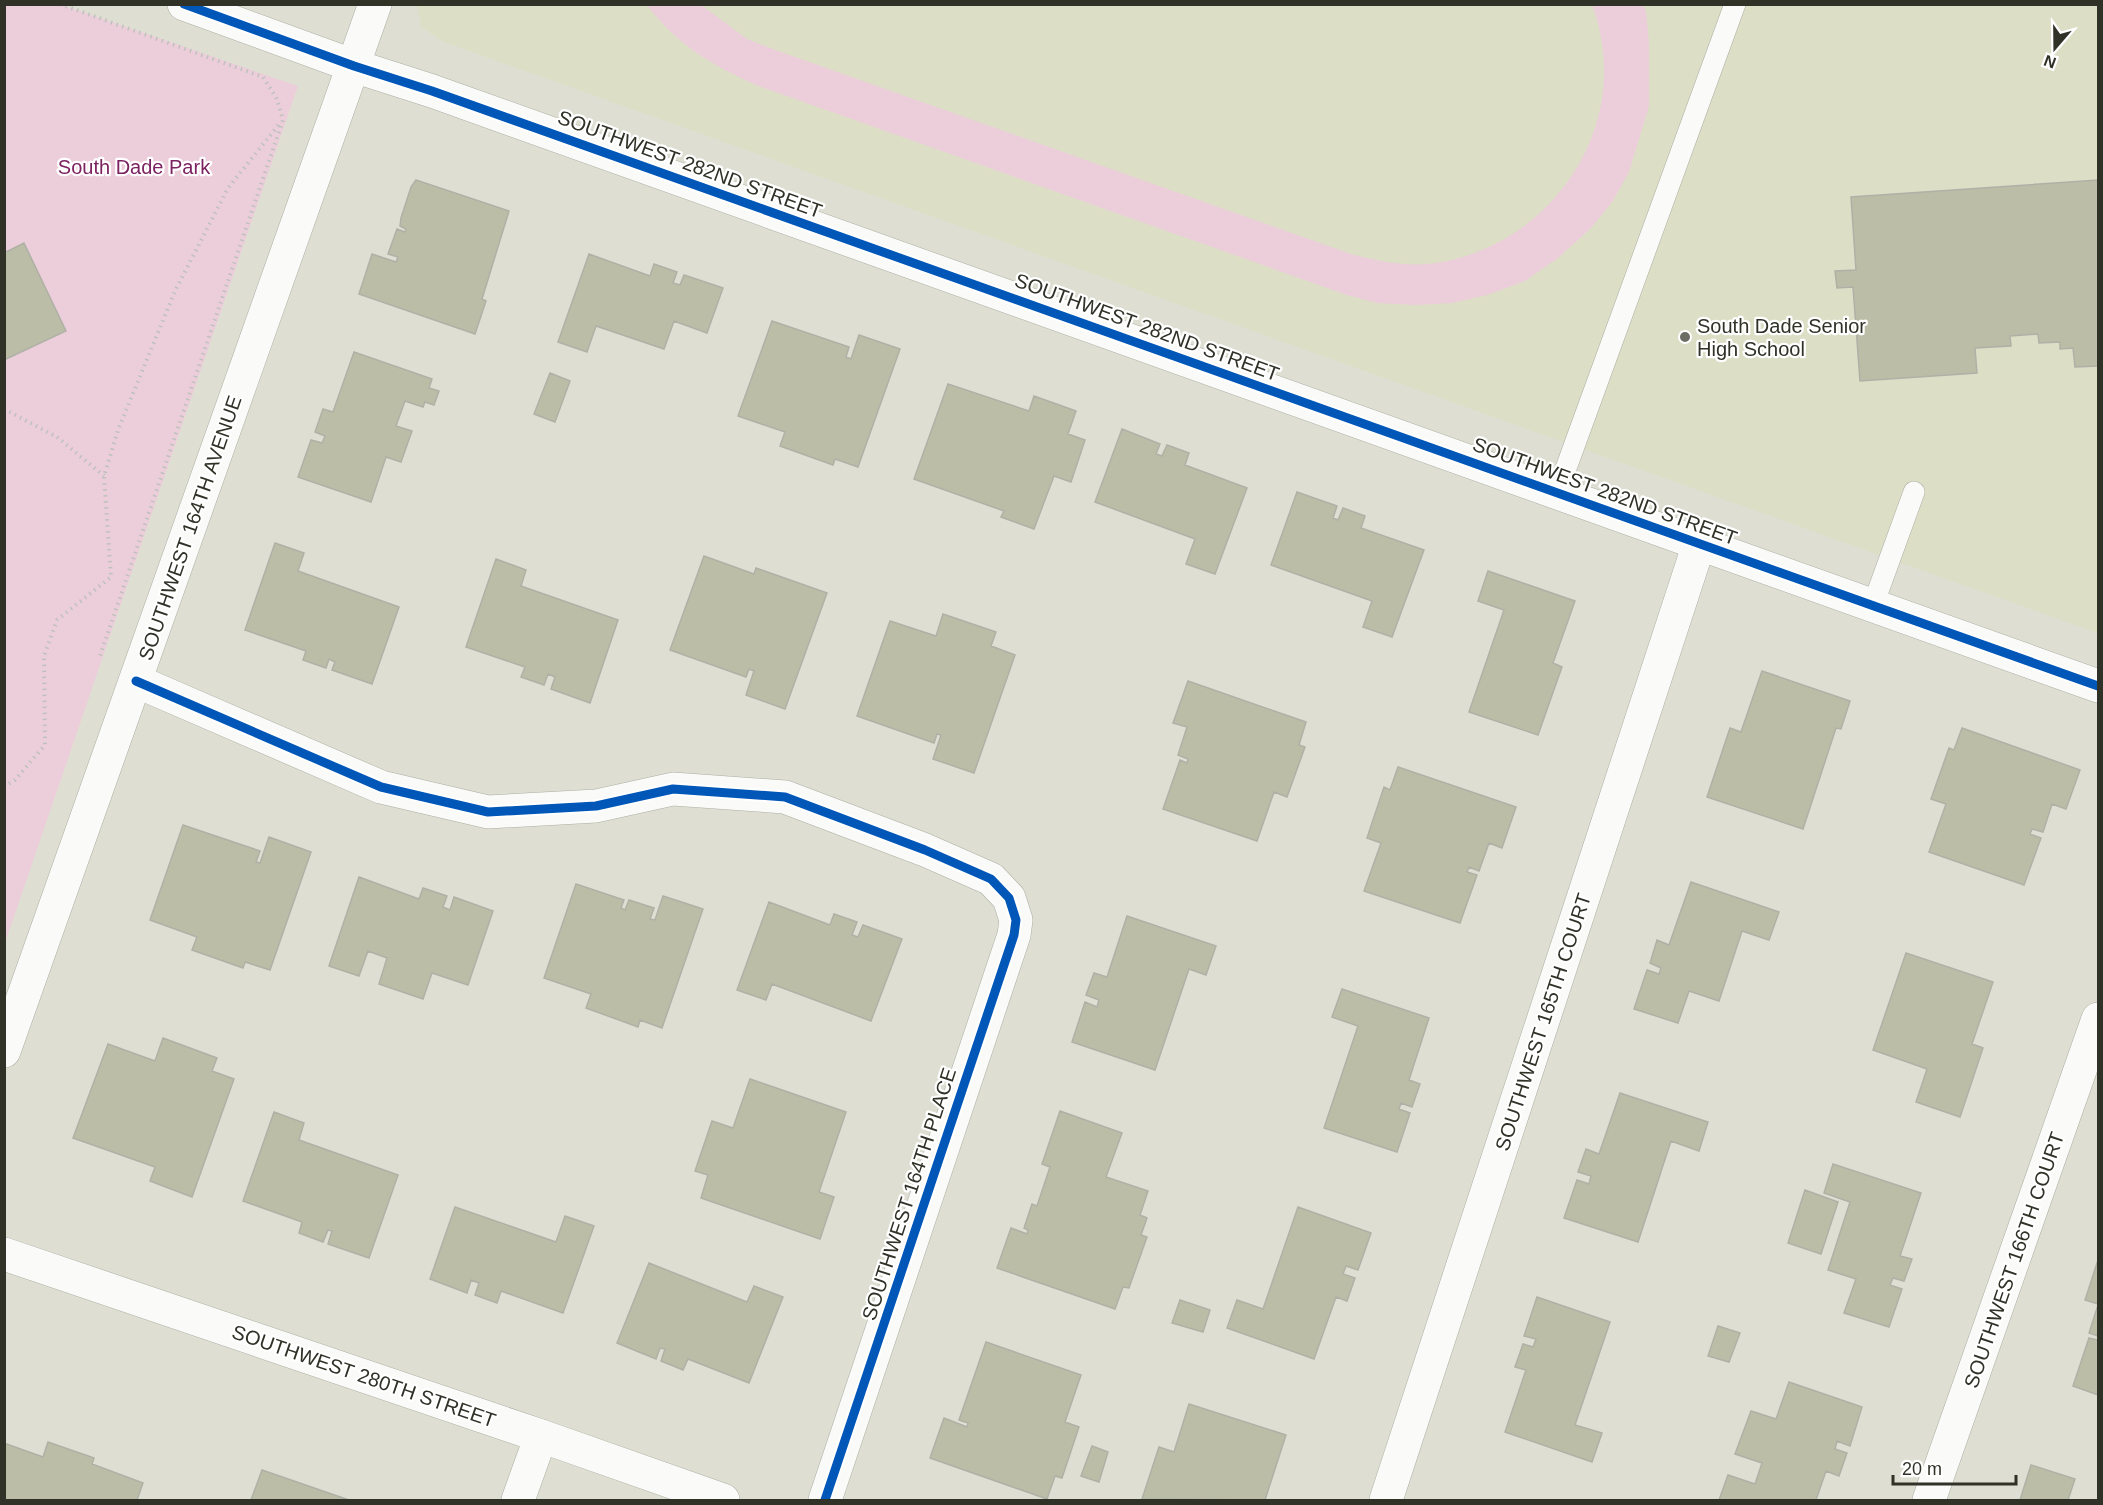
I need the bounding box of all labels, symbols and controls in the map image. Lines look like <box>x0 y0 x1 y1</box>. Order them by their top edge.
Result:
north arrow <box>2025 18 2085 78</box>
text: N <box>2042 52 2058 72</box>
street label: SOUTHWEST 282ND STREET <box>555 106 825 222</box>
park label: South Dade Park <box>58 156 211 178</box>
street label: SOUTHWEST 282ND STREET <box>1012 269 1282 385</box>
place label: South Dade Senior High School <box>1697 315 1866 360</box>
marker: South Dade Senior High School <box>1678 330 1692 344</box>
street label: SOUTHWEST 164TH AVENUE <box>134 393 246 663</box>
street label: SOUTHWEST 282ND STREET <box>1470 433 1740 549</box>
street label: SOUTHWEST 165TH COURT <box>1491 891 1595 1153</box>
street label: SOUTHWEST 164TH PLACE <box>858 1065 960 1323</box>
street label: SOUTHWEST 166TH COURT <box>1960 1129 2068 1391</box>
street label: SOUTHWEST 280TH STREET <box>229 1320 499 1432</box>
scale bar <box>1893 1448 2016 1486</box>
text: 20 m <box>1902 1459 1942 1479</box>

